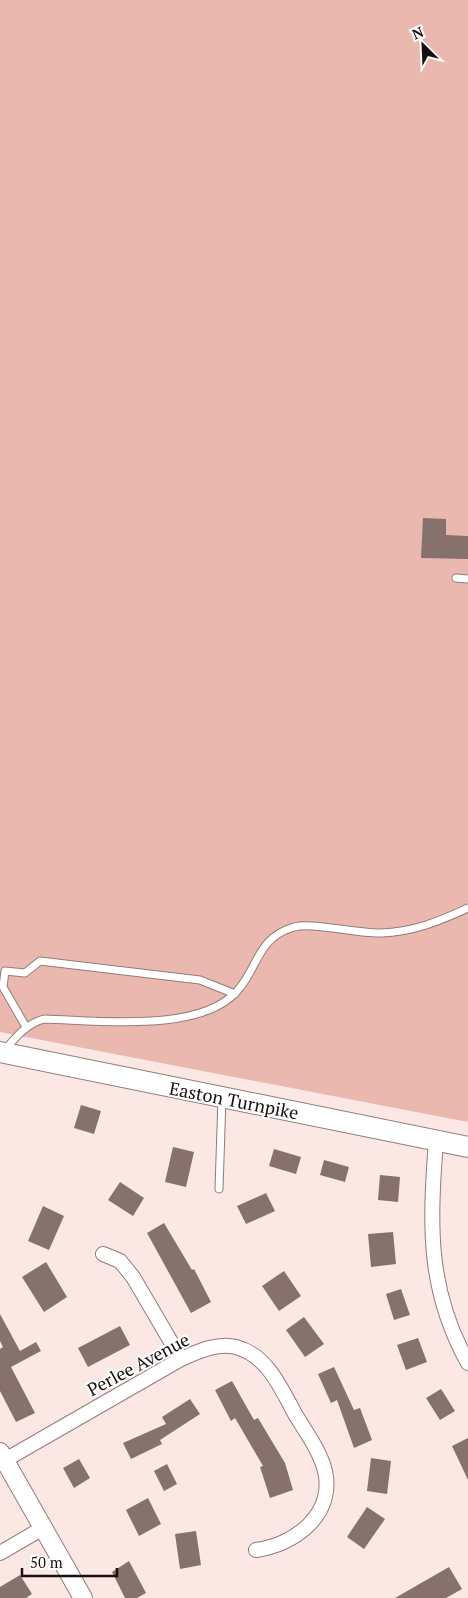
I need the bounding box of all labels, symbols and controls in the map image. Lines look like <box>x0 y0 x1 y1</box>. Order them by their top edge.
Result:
north arrow <box>398 20 448 70</box>
text: N <box>409 22 427 44</box>
street label: Easton Turnpike <box>167 1076 301 1124</box>
street label: Perlee Avenue <box>83 1327 193 1401</box>
scale bar <box>22 1546 118 1578</box>
text: 50 m <box>30 1552 63 1572</box>

